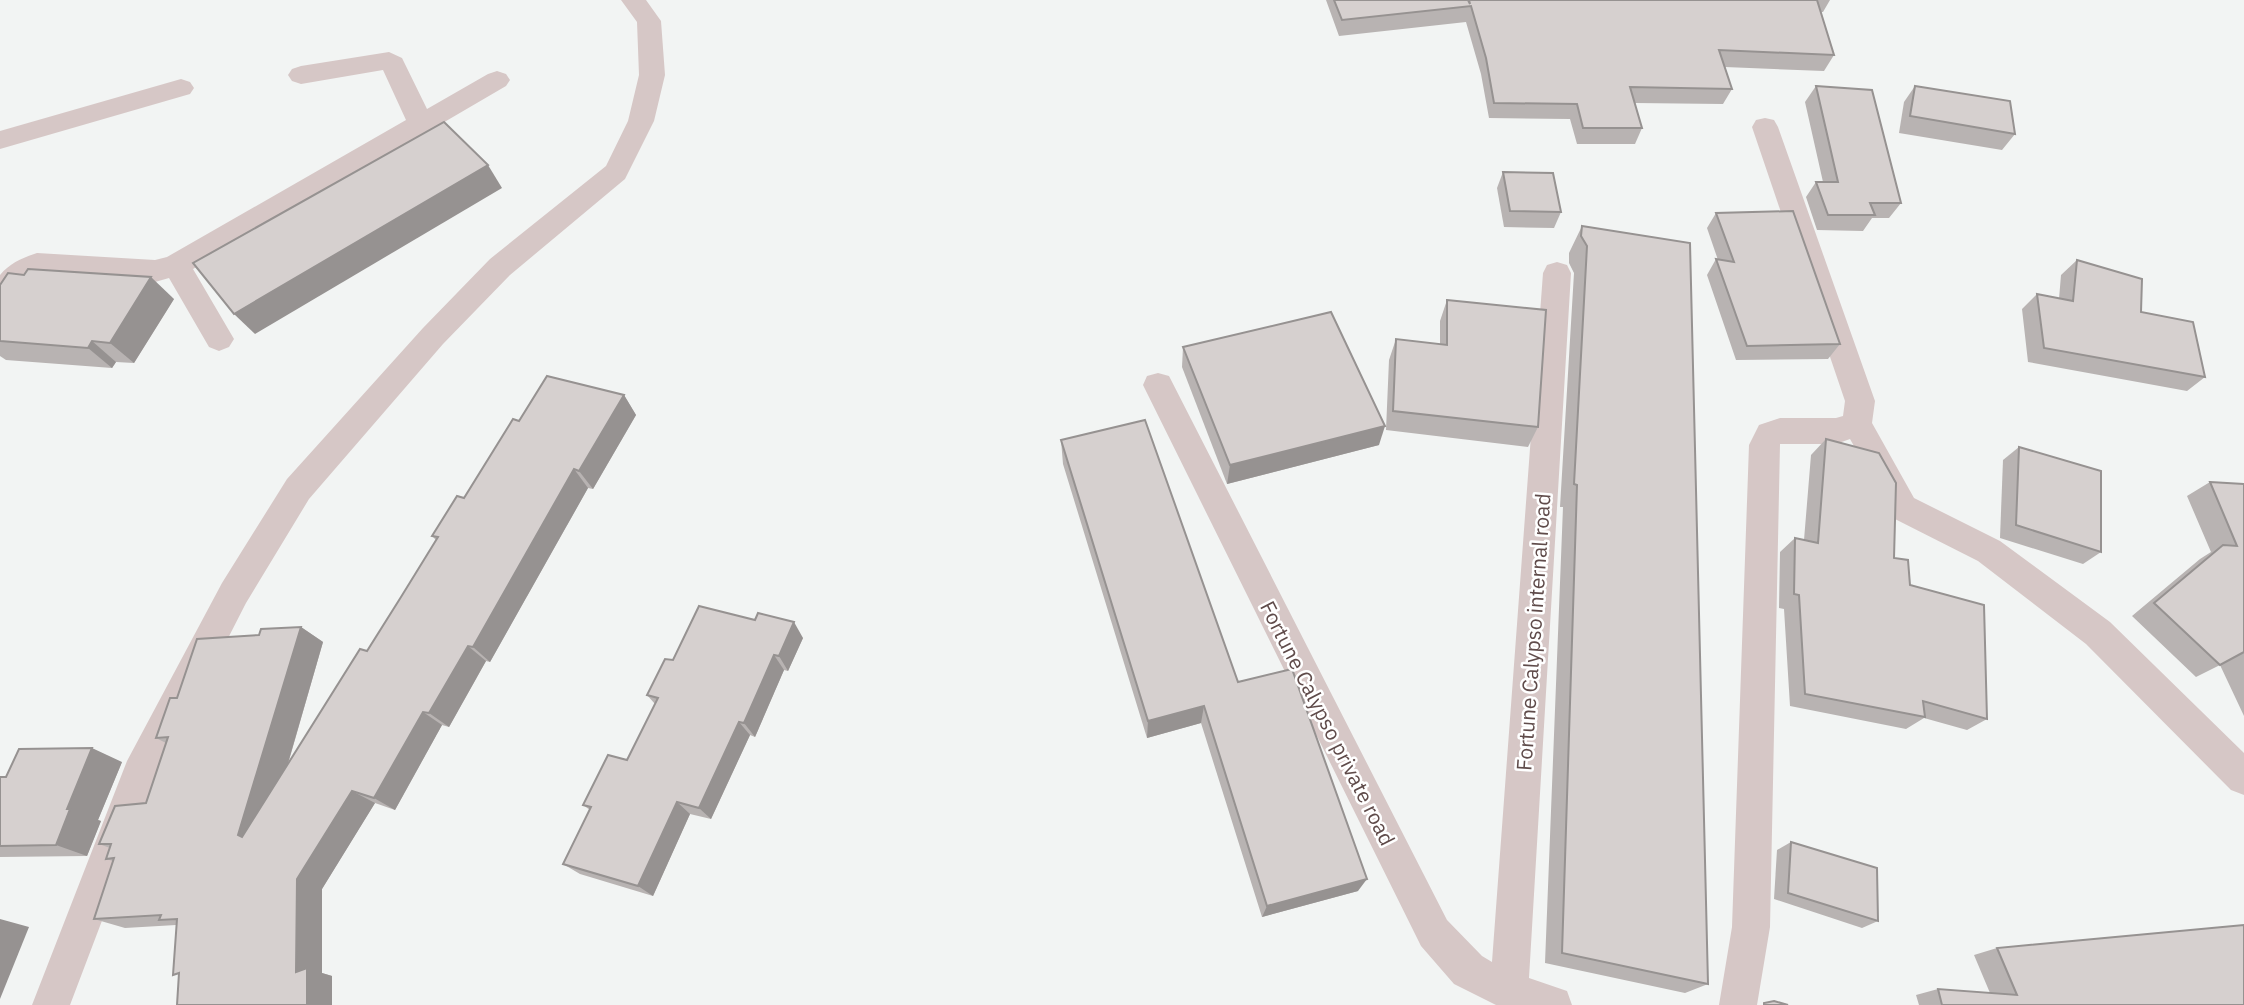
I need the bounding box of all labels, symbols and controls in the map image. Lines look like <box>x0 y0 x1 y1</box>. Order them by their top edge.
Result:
street label: Fortune Calypso internal road <box>1509 492 1557 772</box>
street label: Fortune Calypso private road <box>1254 596 1402 850</box>

